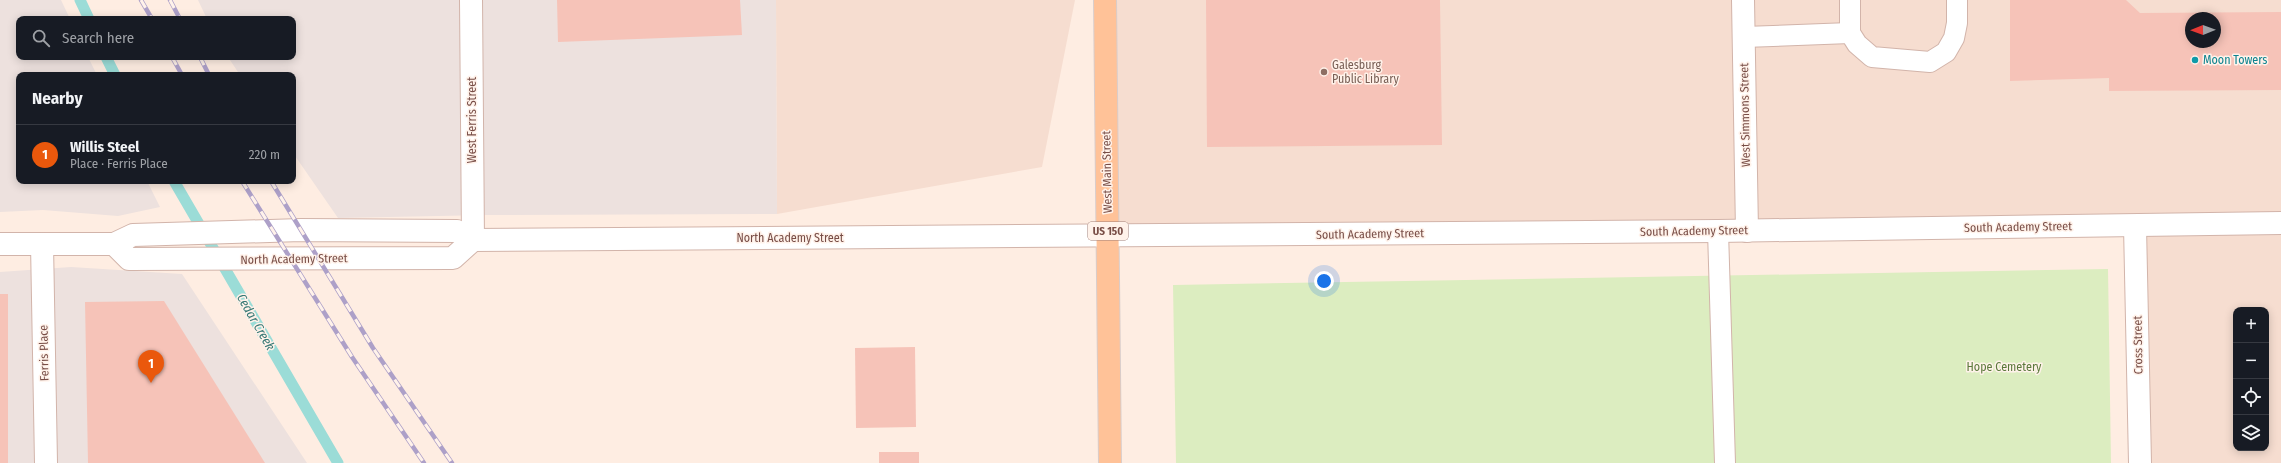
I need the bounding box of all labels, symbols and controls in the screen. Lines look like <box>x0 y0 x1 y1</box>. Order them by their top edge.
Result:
north arrow <box>2185 12 2221 48</box>
search box <box>16 16 296 60</box>
icon: search <box>30 27 52 49</box>
text: Search here <box>62 29 134 47</box>
place label: Moon Towers <box>2203 53 2267 67</box>
marker: Moon Towers <box>2190 55 2200 65</box>
place label: Galesburg Public Library <box>1332 58 1399 86</box>
street label: West Simmons Street <box>1737 63 1753 167</box>
marker: Galesburg Public Library <box>1319 67 1329 77</box>
street label: West Ferris Street <box>465 77 479 163</box>
text: Nearby <box>32 88 83 109</box>
street label: West Main Street <box>1099 130 1115 213</box>
text: Willis Steel <box>70 138 139 156</box>
text: 1 <box>42 147 48 162</box>
text: 220 m <box>249 147 280 162</box>
text: Place · Ferris Place <box>70 156 168 171</box>
street label: South Academy Street <box>1964 219 2072 235</box>
road number: US 150 <box>1088 222 1128 240</box>
street label: South Academy Street <box>1640 223 1748 239</box>
street label: South Academy Street <box>1316 226 1424 242</box>
street label: North Academy Street <box>736 231 844 245</box>
street label: North Academy Street <box>240 251 348 267</box>
your location <box>1314 271 1334 291</box>
water label: Cedar Creek <box>234 291 278 353</box>
map controls <box>2233 307 2269 451</box>
button: + <box>2233 307 2269 343</box>
street label: Cross Street <box>2130 316 2146 374</box>
street label: Ferris Place <box>37 325 51 381</box>
button: − <box>2233 343 2269 379</box>
pin: 1 <box>138 350 164 383</box>
park label: Hope Cemetery <box>1967 360 2042 374</box>
button: locate <box>2233 379 2269 415</box>
button: layers <box>2233 415 2269 451</box>

